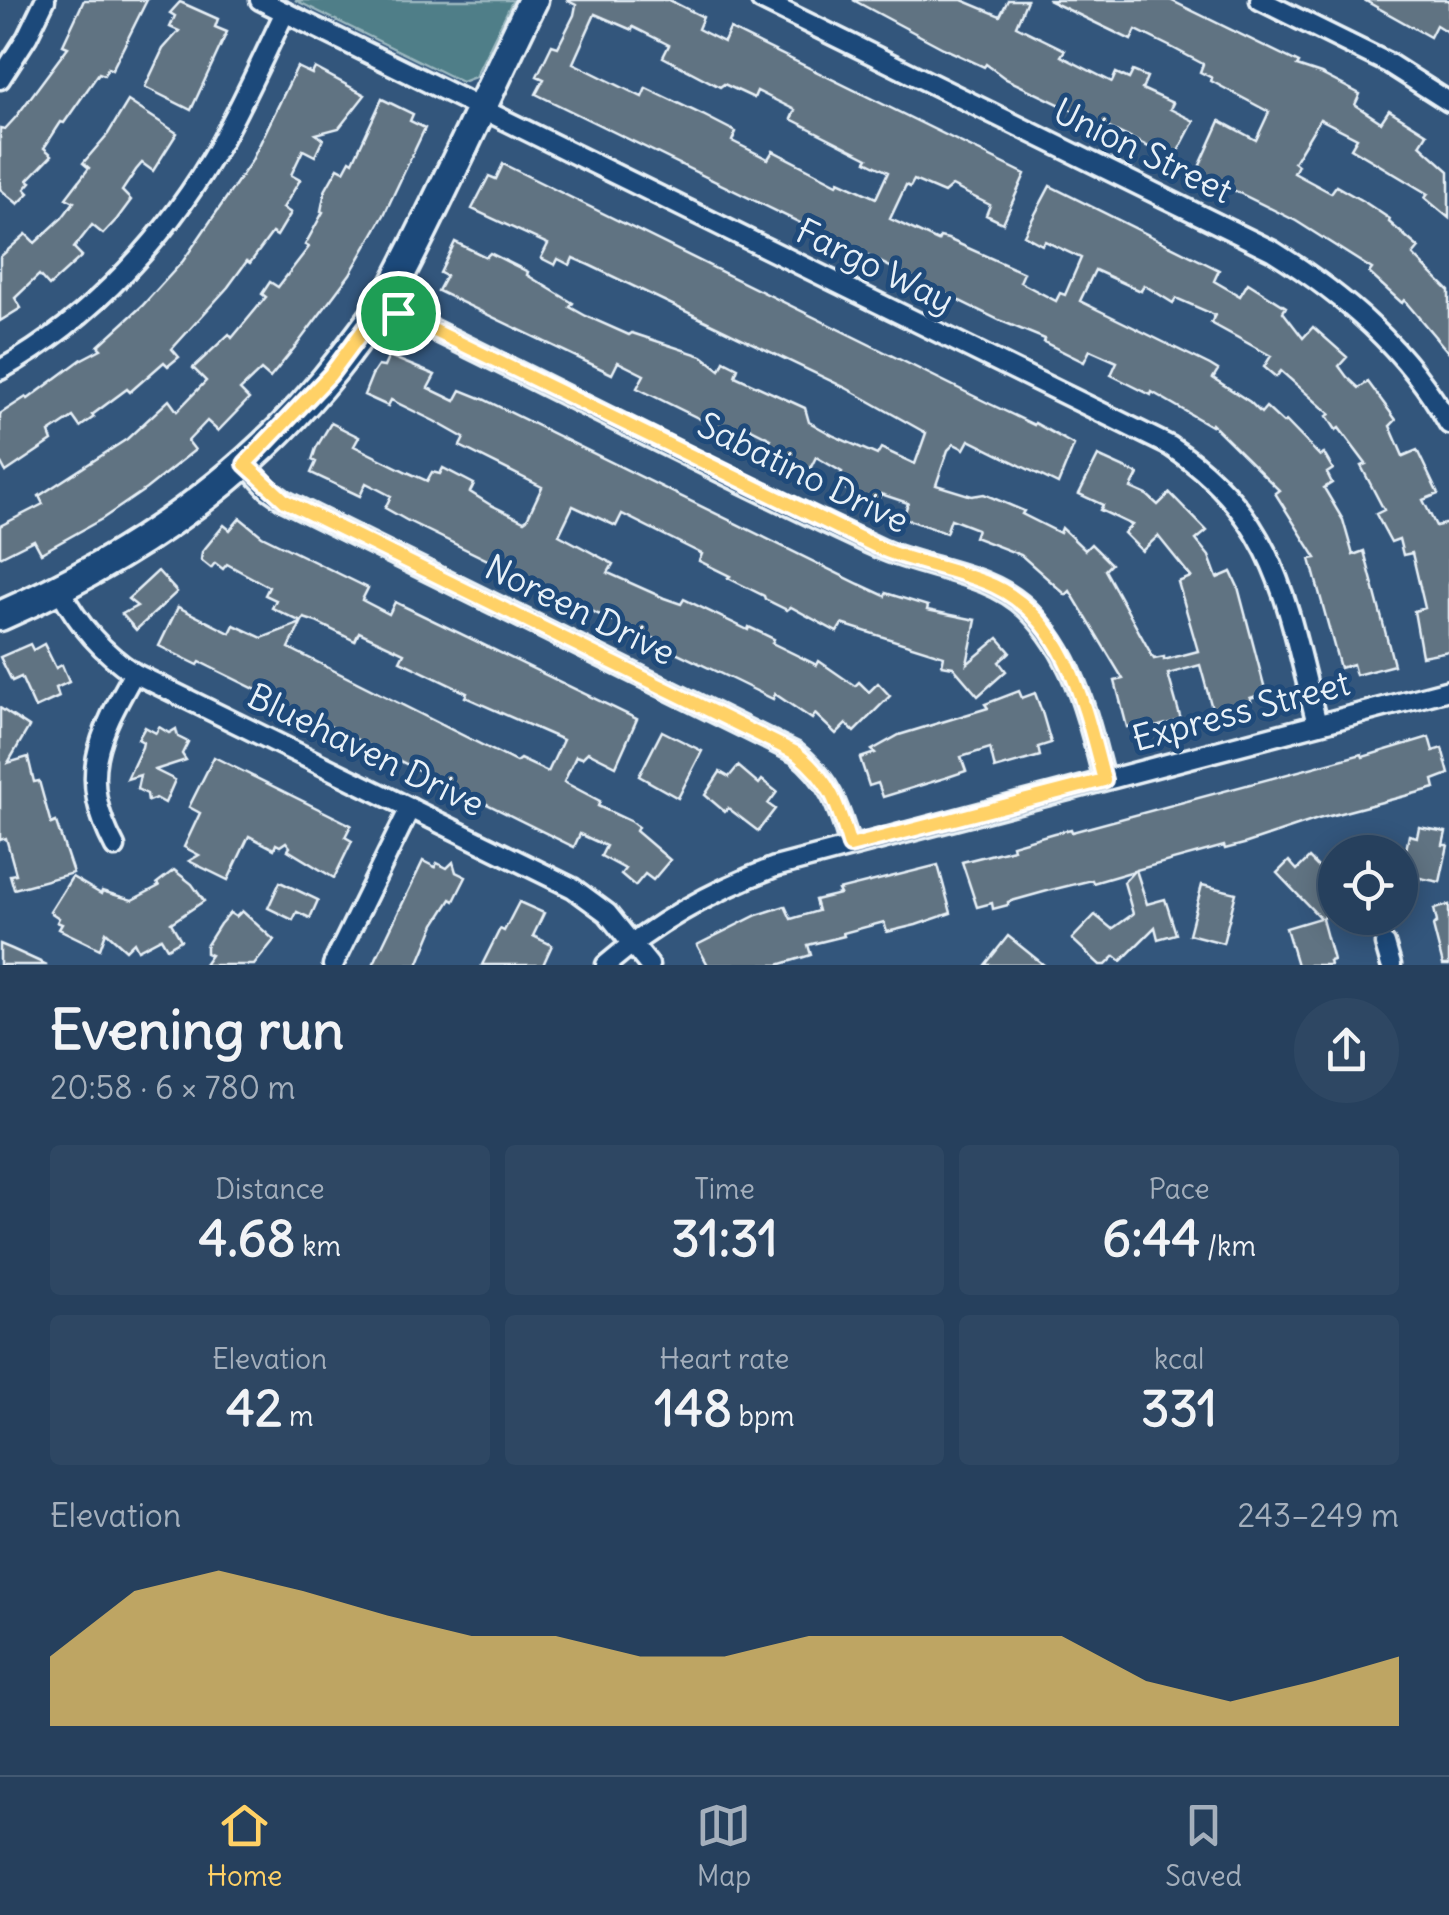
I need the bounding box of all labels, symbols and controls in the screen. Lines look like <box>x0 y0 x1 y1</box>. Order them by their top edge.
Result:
street label: Union Street <box>1047 88 1240 212</box>
street label: Fargo Way <box>789 208 961 322</box>
pin <box>356 271 441 356</box>
icon: arrive <box>371 286 426 341</box>
street label: Sabatino Drive <box>691 402 916 542</box>
street label: Noreen Drive <box>478 544 683 674</box>
street label: Express Street <box>1127 660 1354 760</box>
street label: Bluehaven Drive <box>241 673 492 825</box>
map controls <box>1318 835 1418 935</box>
button: locate <box>1318 835 1418 935</box>
text: Evening run <box>50 995 344 1064</box>
button: share <box>1294 998 1399 1103</box>
text: 20:58 · 6 × 780 m <box>50 1067 296 1108</box>
text: Distance <box>215 1171 325 1207</box>
text: Time <box>694 1171 755 1207</box>
text: Pace <box>1149 1171 1210 1207</box>
text: 4.68 <box>199 1207 296 1270</box>
text: 31:31 <box>671 1207 778 1270</box>
text: 6:44 <box>1102 1207 1200 1270</box>
text: km <box>296 1228 341 1264</box>
text: /km <box>1200 1228 1256 1264</box>
text: Elevation <box>212 1341 327 1377</box>
text: Heart rate <box>660 1341 789 1377</box>
text: kcal <box>1154 1341 1204 1377</box>
text: 42 <box>226 1377 282 1440</box>
text: 148 <box>654 1377 732 1440</box>
text: 331 <box>1141 1377 1217 1440</box>
text: m <box>282 1398 314 1434</box>
text: bpm <box>732 1398 795 1434</box>
text: Elevation <box>50 1495 181 1536</box>
text: 243–249 m <box>1238 1495 1399 1536</box>
tab: Home <box>207 1798 282 1894</box>
tab: Map <box>696 1798 751 1894</box>
tab: Saved <box>1165 1798 1242 1894</box>

